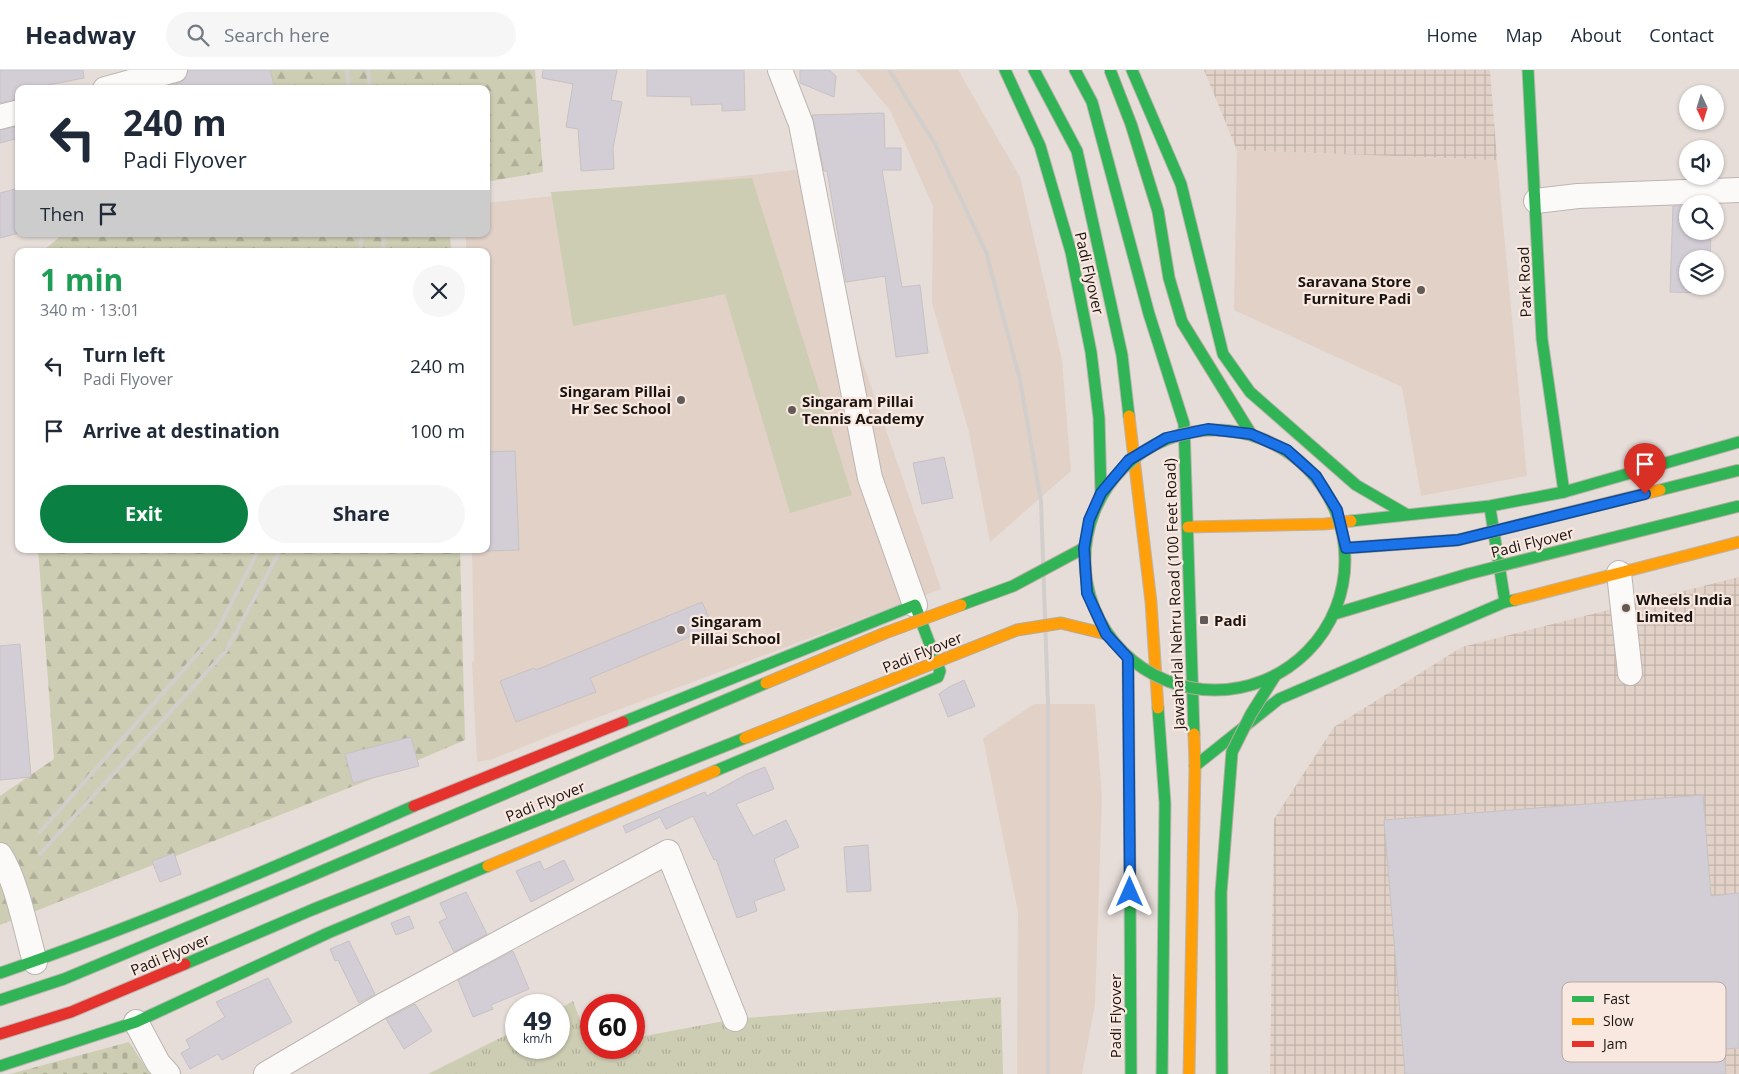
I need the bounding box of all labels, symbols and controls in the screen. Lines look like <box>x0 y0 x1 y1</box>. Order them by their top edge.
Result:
search box <box>166 12 516 57</box>
text: Headway <box>25 18 136 51</box>
icon: search <box>184 21 212 49</box>
text: Search here <box>224 22 330 48</box>
text: Home <box>1427 23 1477 47</box>
text: Map <box>1505 23 1543 47</box>
text: About <box>1571 23 1621 47</box>
text: Contact <box>1649 23 1714 47</box>
north arrow <box>1679 85 1724 130</box>
map controls <box>1679 85 1724 295</box>
text: 240 m <box>123 99 227 146</box>
icon: left <box>40 105 105 170</box>
button: sound <box>1679 140 1724 185</box>
text: Padi Flyover <box>123 144 247 174</box>
button: search <box>1679 195 1724 240</box>
icon: arrive <box>94 200 122 228</box>
text: Then <box>40 201 84 227</box>
street label: Padi Flyover <box>1071 230 1109 316</box>
street label: Park Road <box>1513 246 1535 318</box>
button: layers <box>1679 250 1724 295</box>
text: 1 min <box>40 259 123 300</box>
button: close <box>413 265 465 317</box>
place label: Saravana Store Furniture Padi <box>1298 271 1411 308</box>
marker: Saravana Store Furniture Padi <box>1415 284 1427 296</box>
text: 340 m · 13:01 <box>40 299 140 321</box>
text: Turn left <box>83 342 165 368</box>
icon: left <box>40 352 68 380</box>
text: 240 m <box>410 353 465 379</box>
text: Padi Flyover <box>83 368 173 390</box>
place label: Singaram Pillai Hr Sec School <box>559 381 671 418</box>
place label: Singaram Pillai Tennis Academy <box>802 391 924 428</box>
marker: Singaram Pillai Hr Sec School <box>675 394 687 406</box>
marker: Singaram Pillai Tennis Academy <box>786 404 798 416</box>
icon: arrive <box>40 417 68 445</box>
text: Arrive at destination <box>83 418 280 444</box>
text: 100 m <box>410 418 465 444</box>
pin <box>1624 443 1666 494</box>
icon: arrive <box>1631 450 1659 478</box>
street label: Jawaharlal Nehru Road (100 Feet Road) <box>1159 458 1189 732</box>
button: Exit <box>40 485 248 543</box>
button: Share <box>258 485 465 543</box>
street label: Padi Flyover <box>1489 522 1575 562</box>
place label: Wheels India Limited <box>1636 589 1732 626</box>
marker: Wheels India Limited <box>1620 602 1632 614</box>
place label: Padi <box>1214 610 1247 630</box>
place label: Singaram Pillai School <box>691 611 781 648</box>
marker: Padi <box>1198 614 1210 626</box>
marker: Singaram Pillai School <box>675 624 687 636</box>
street label: Padi Flyover <box>879 627 965 677</box>
street label: Padi Flyover <box>502 776 588 826</box>
position arrow <box>1103 865 1155 917</box>
street label: Padi Flyover <box>127 928 213 980</box>
street label: Padi Flyover <box>1105 974 1125 1058</box>
legend <box>1562 982 1726 1062</box>
text: Fast <box>1603 989 1630 1008</box>
speed limit sign: 60 <box>580 994 645 1059</box>
text: 49 <box>523 1003 552 1037</box>
text: Slow <box>1603 1011 1634 1030</box>
text: km/h <box>523 1030 552 1047</box>
text: Jam <box>1601 1034 1628 1053</box>

